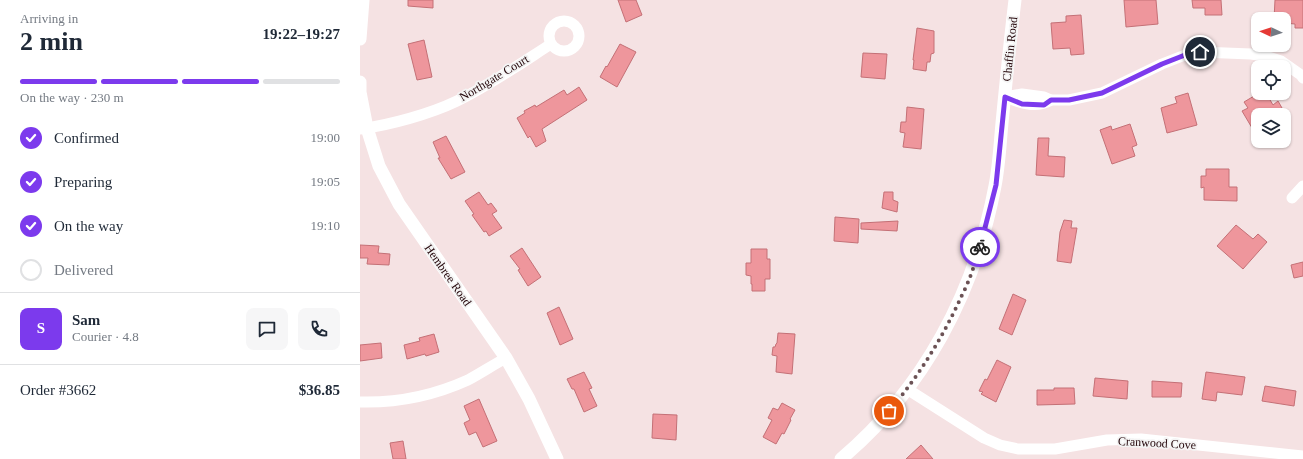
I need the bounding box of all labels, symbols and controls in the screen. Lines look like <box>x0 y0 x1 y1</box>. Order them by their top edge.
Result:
text: Arriving in <box>20 11 78 26</box>
north arrow <box>1251 12 1291 52</box>
map controls <box>1251 12 1291 148</box>
street label: Chaffin Road <box>1000 16 1020 82</box>
text: 19:22–19:27 <box>263 26 340 42</box>
text: 2 min <box>20 27 83 56</box>
pin <box>1183 35 1217 69</box>
icon: home <box>1189 41 1211 63</box>
street label: Northgate Court <box>457 51 532 104</box>
button: locate <box>1251 60 1291 100</box>
text: On the way · 230 m <box>20 90 124 105</box>
button: layers <box>1251 108 1291 148</box>
icon: check <box>20 127 42 149</box>
text: Confirmed <box>54 130 119 146</box>
text: 19:00 <box>310 130 340 145</box>
icon: check <box>20 171 42 193</box>
text: Preparing <box>54 174 112 190</box>
text: 19:05 <box>310 174 340 189</box>
icon: check <box>20 215 42 237</box>
text: On the way <box>54 218 123 234</box>
text: 19:10 <box>310 218 340 233</box>
courier <box>960 227 1000 267</box>
icon: bike <box>969 236 991 258</box>
street label: Hembree Road <box>422 241 474 309</box>
text: Delivered <box>54 262 113 278</box>
button: chat <box>246 308 288 350</box>
button: phone <box>298 308 340 350</box>
text: Sam <box>72 312 100 328</box>
text: S <box>37 320 45 336</box>
text: Courier · 4.8 <box>72 329 139 344</box>
text: Order #3662 <box>20 382 96 398</box>
text: $36.85 <box>299 382 340 398</box>
pin <box>872 394 906 428</box>
icon: bag <box>878 400 900 422</box>
street label: Cranwood Cove <box>1118 434 1196 452</box>

